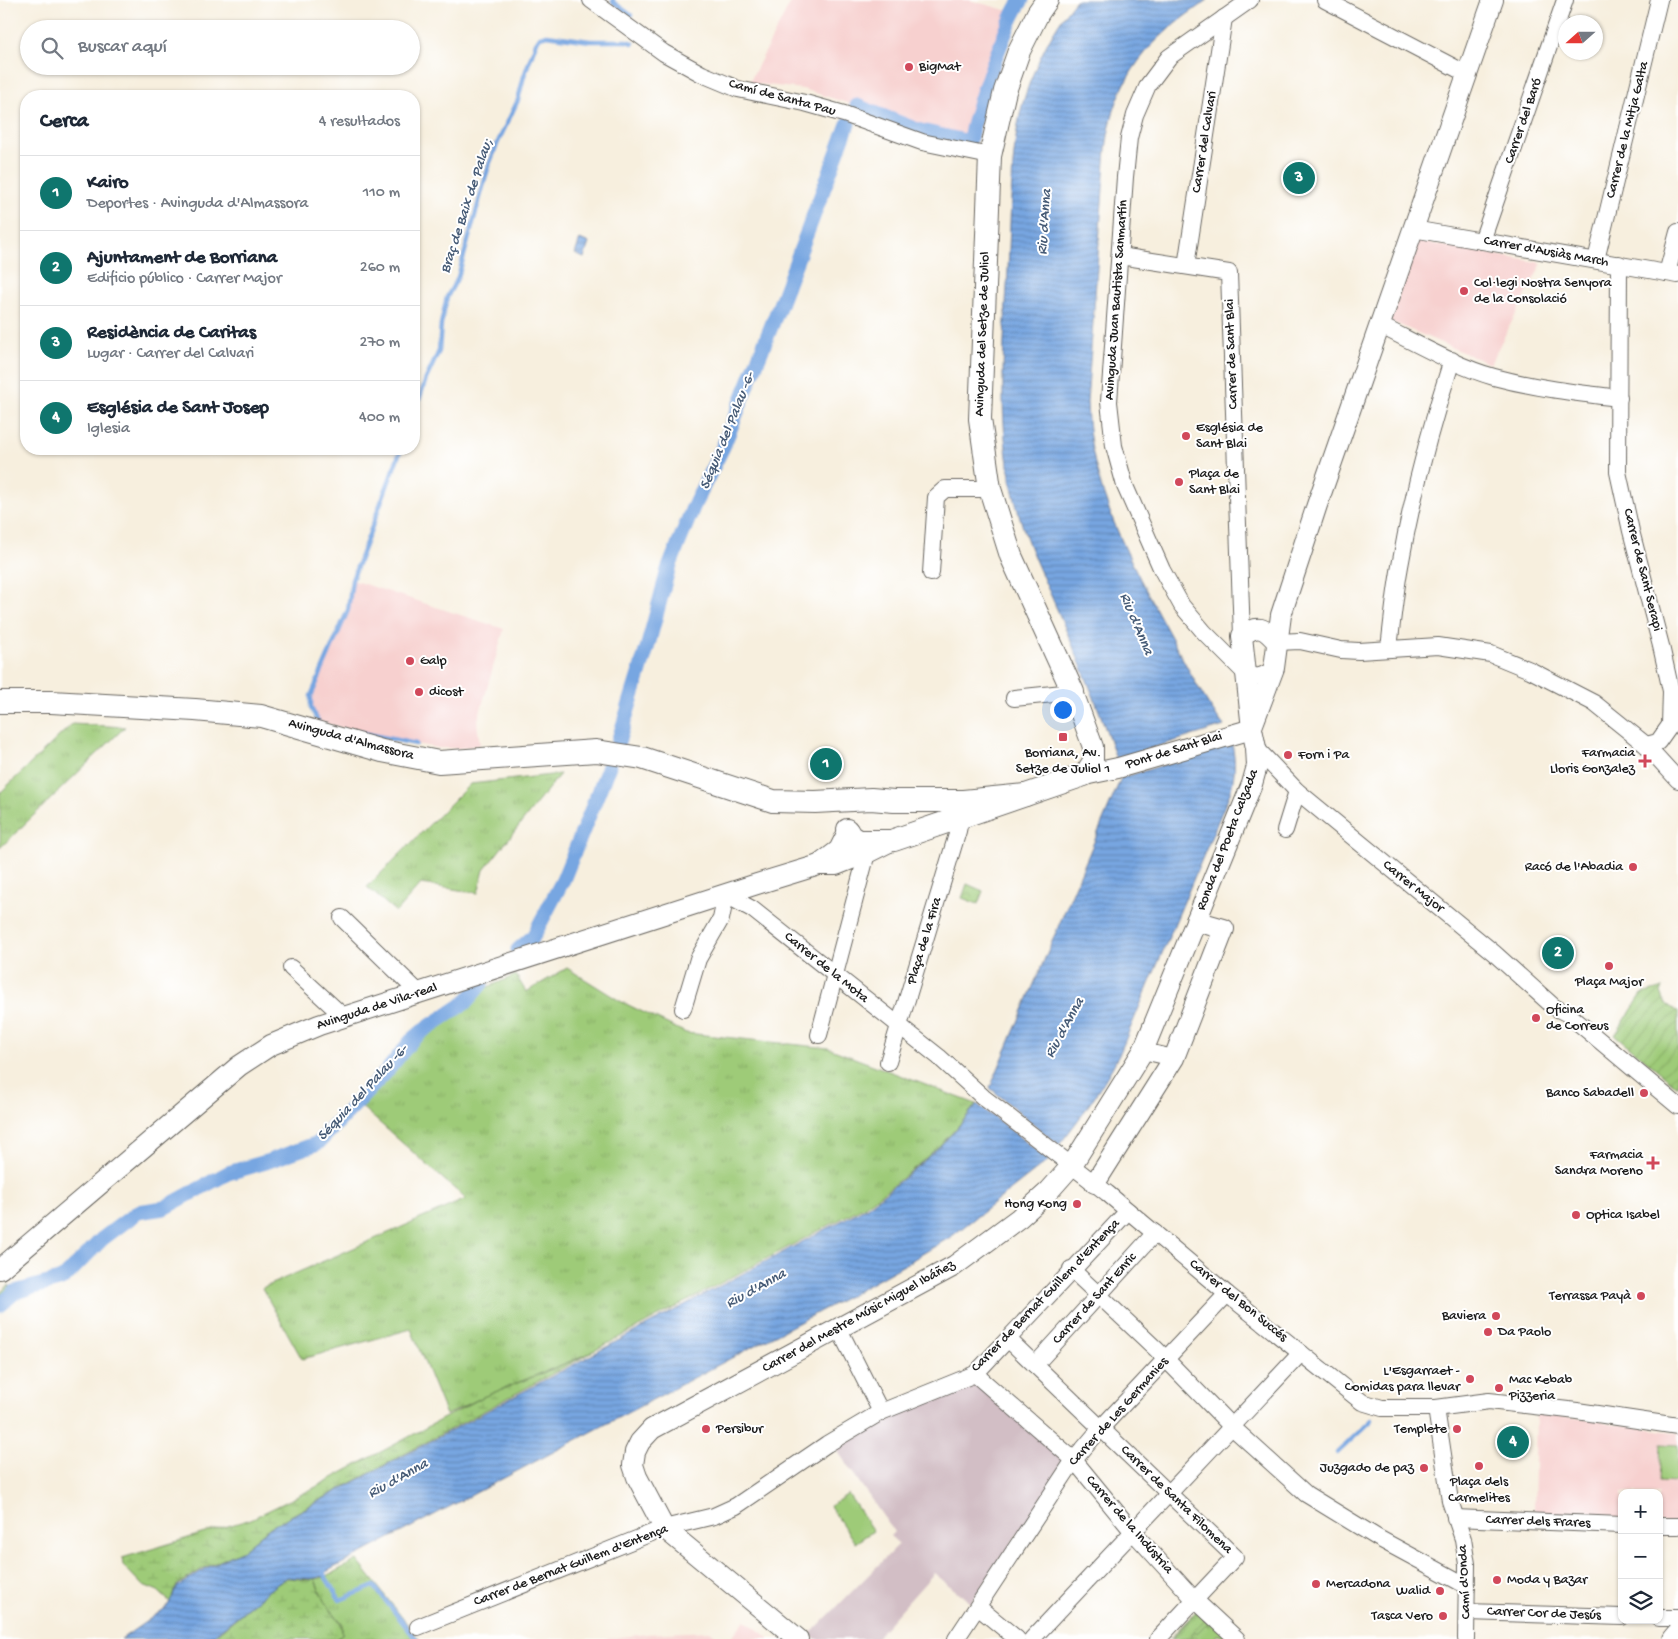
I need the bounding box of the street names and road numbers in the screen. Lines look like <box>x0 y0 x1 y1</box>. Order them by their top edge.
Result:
street label: Carrer de la Mitja Galta <box>1603 59 1654 200</box>
street label: Camí de Santa Pau <box>727 76 838 121</box>
street label: Carrer del Baró <box>1501 76 1547 166</box>
street label: Carrer del Calvari <box>1189 90 1221 194</box>
street label: Avinguda Juan Bautista Sanmartín <box>1102 199 1133 401</box>
street label: Carrer d'Ausiàs March <box>1482 233 1610 271</box>
street label: Avinguda del Setze de Juliol <box>972 251 994 417</box>
street label: Carrer de Sant Blai <box>1222 298 1242 410</box>
street label: Carrer de Sant Serapi <box>1619 507 1665 633</box>
street label: Avinguda d'Almassora <box>286 715 417 765</box>
street label: Pont de Sant Blai <box>1123 728 1225 774</box>
street label: Ronda del Poeta Calzada <box>1193 766 1263 913</box>
street label: Carrer Major <box>1379 857 1448 918</box>
street label: Plaça de la Fira <box>903 894 947 988</box>
street label: Carrer de la Mota <box>780 929 873 1008</box>
street label: Avinguda de Vila-real <box>315 979 439 1035</box>
street label: Carrer de Bernat Guillem d'Entença <box>968 1215 1125 1376</box>
street label: Carrer de Sant Enric <box>1049 1249 1141 1348</box>
street label: Carrer del Mestre Músic Miguel Ibáñez <box>760 1256 959 1377</box>
street label: Carrer del Bon Succés <box>1185 1256 1291 1347</box>
street label: Carrer de Les Germanies <box>1065 1353 1173 1470</box>
street label: Carrer de Santa Filomena <box>1116 1442 1237 1559</box>
street label: Carrer de la Indústria <box>1082 1472 1177 1579</box>
street label: Carrer dels Frares <box>1485 1512 1592 1532</box>
street label: Carrer de Bernat Guillem d'Entença <box>471 1521 672 1611</box>
street label: Camí d'Onda <box>1454 1543 1475 1620</box>
street label: Carrer Cor de Jesús <box>1487 1604 1602 1625</box>

